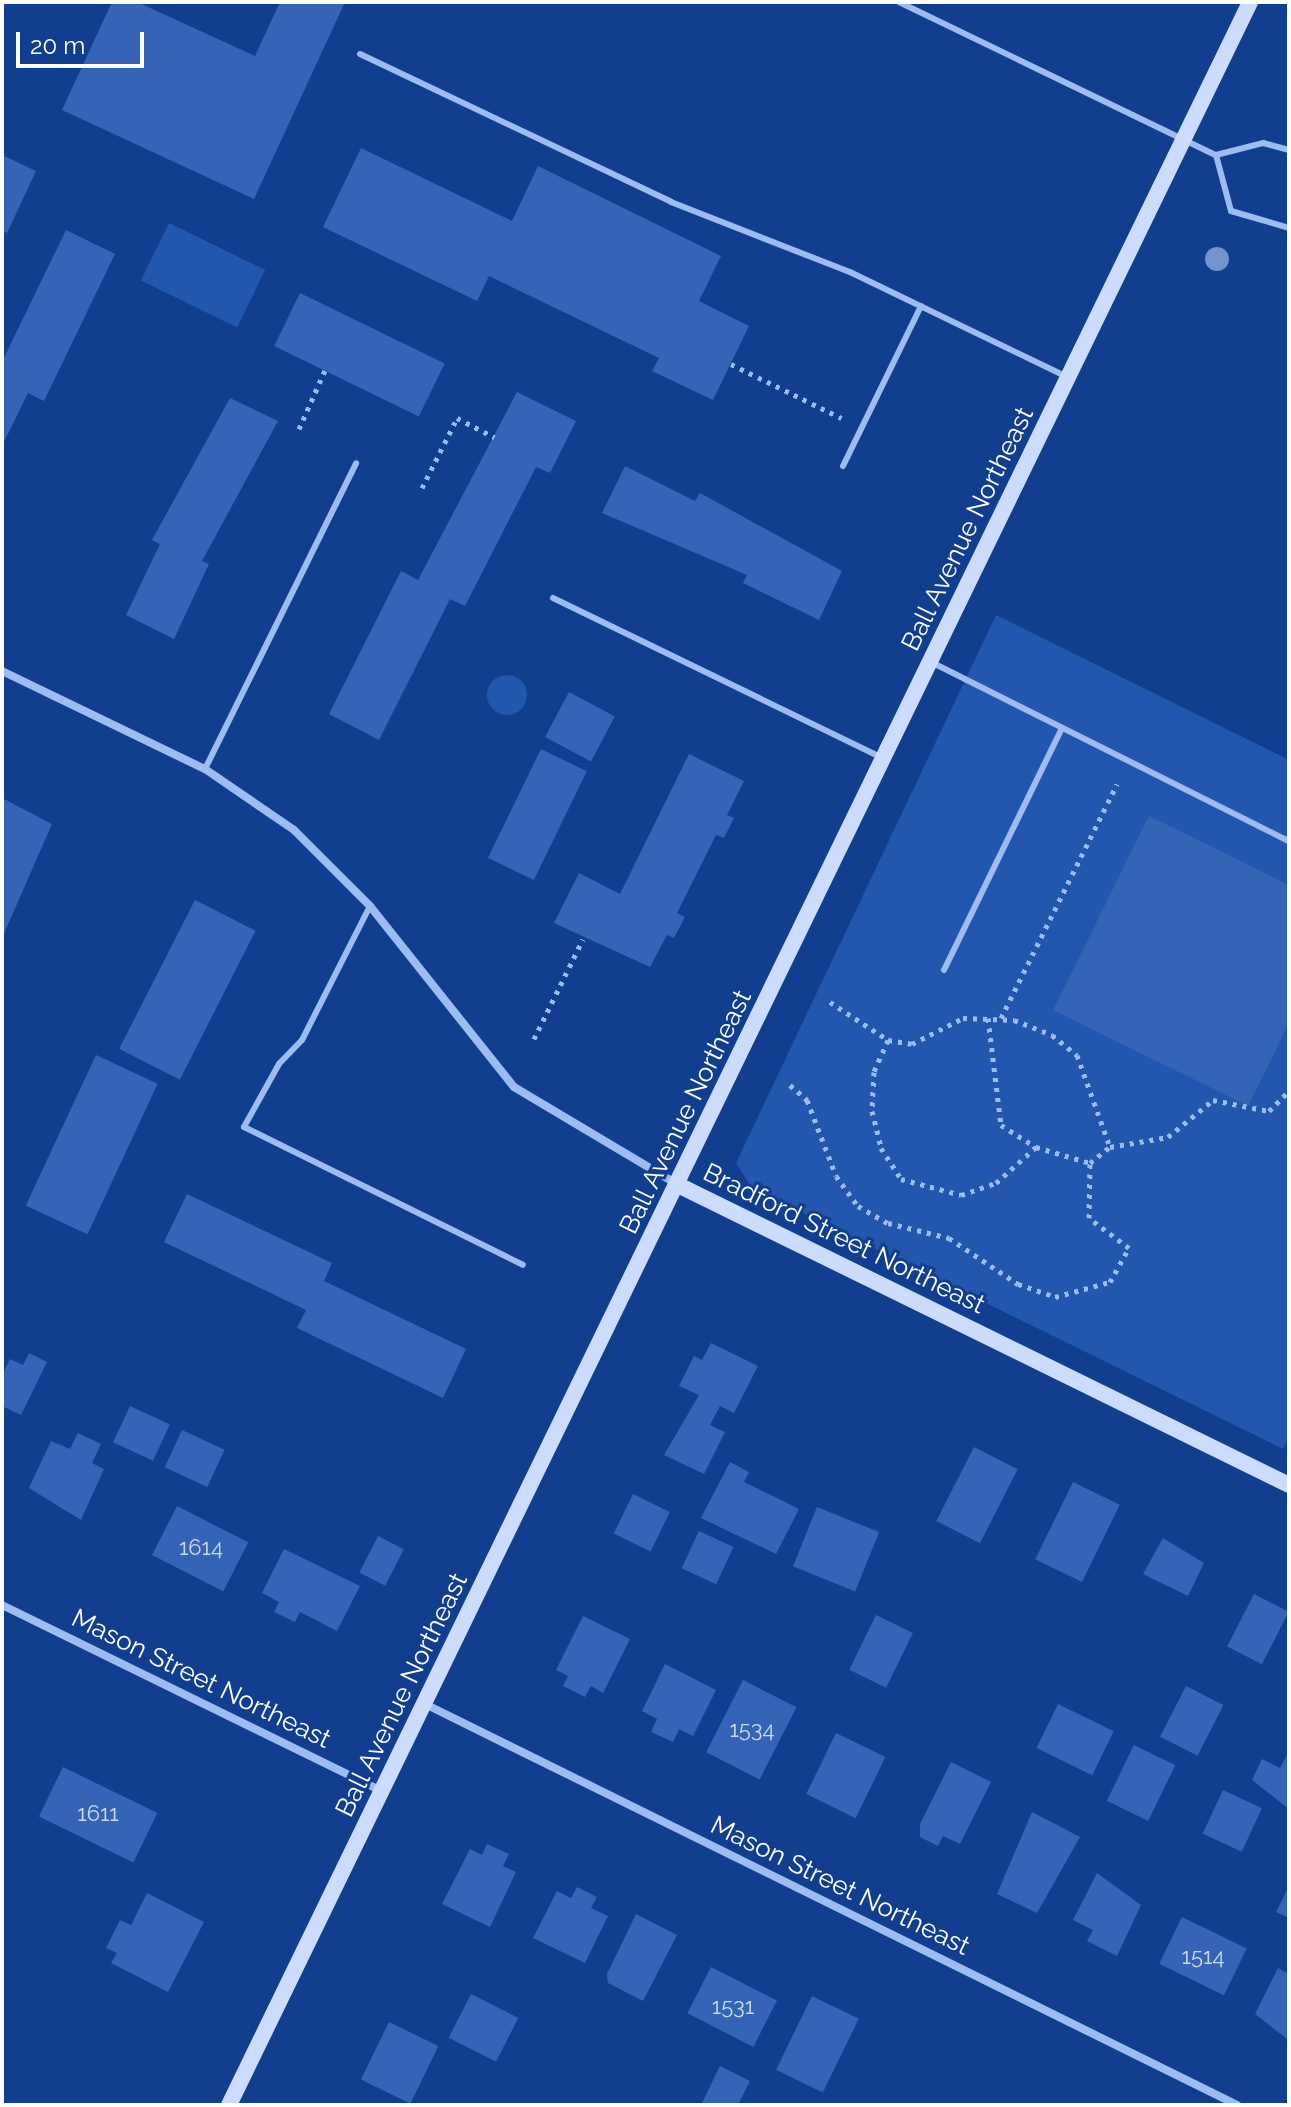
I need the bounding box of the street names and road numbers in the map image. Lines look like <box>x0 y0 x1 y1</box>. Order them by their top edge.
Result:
street label: Ball Avenue Northeast <box>895 401 1041 657</box>
street label: Ball Avenue Northeast <box>613 984 759 1240</box>
street label: Bradford Street Northeast <box>698 1157 990 1321</box>
street label: Ball Avenue Northeast <box>329 1567 475 1823</box>
street label: Mason Street Northeast <box>66 1603 336 1755</box>
street label: Mason Street Northeast <box>705 1810 975 1962</box>

